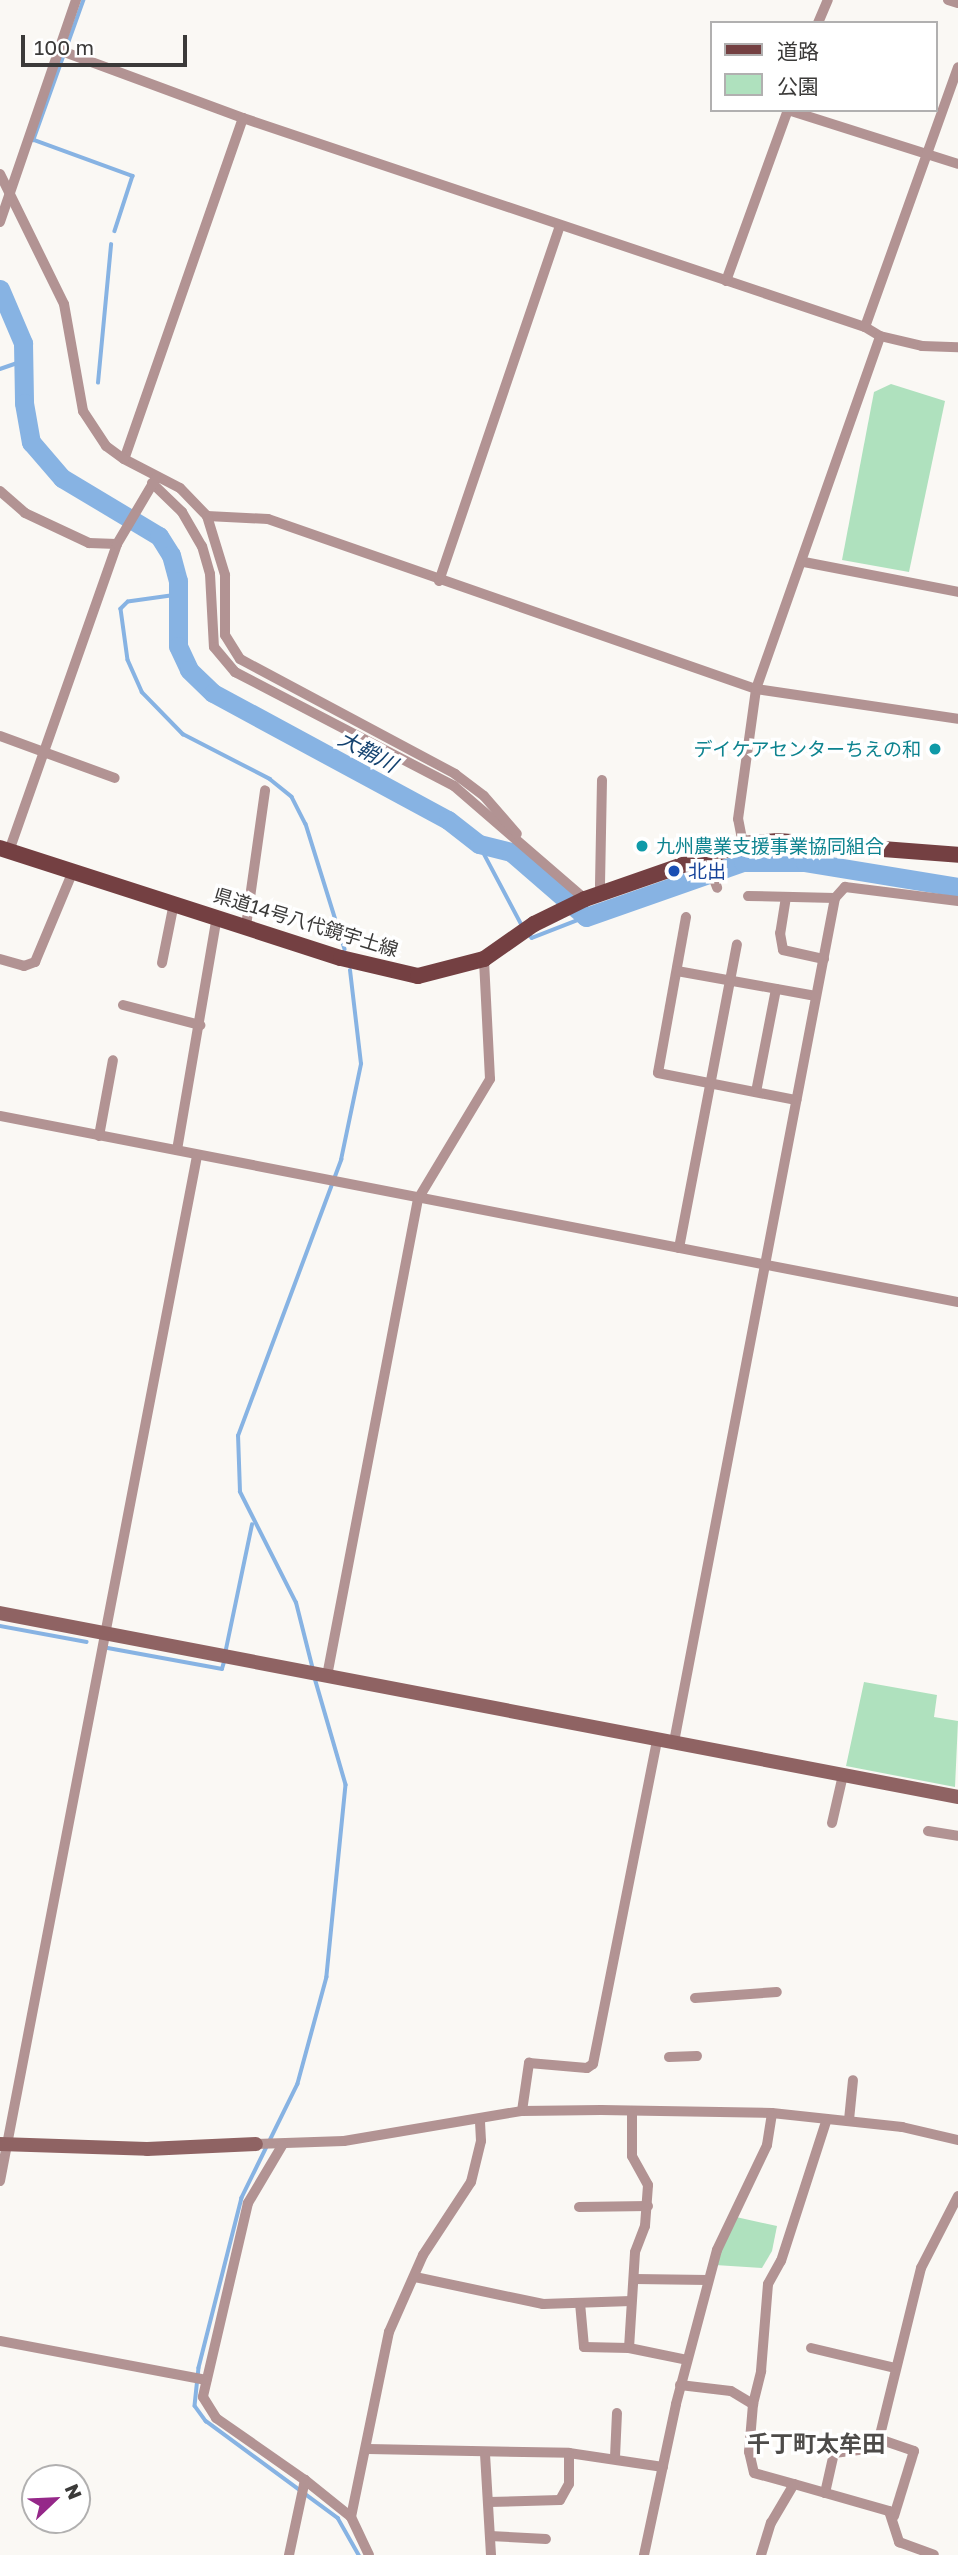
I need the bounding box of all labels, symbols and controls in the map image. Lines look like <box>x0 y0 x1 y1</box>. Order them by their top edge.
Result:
scale bar <box>24 21 191 65</box>
legend <box>710 21 937 112</box>
text: 100 m <box>34 34 94 60</box>
text: 道路 <box>777 38 819 64</box>
text: 公園 <box>777 73 819 99</box>
water label: 大鞘川 <box>334 725 402 777</box>
place label: デイケアセンターちえの和 <box>693 738 921 760</box>
marker: デイケアセンターちえの和 <box>927 741 943 757</box>
place label: 九州農業支援事業協同組合 <box>656 835 884 857</box>
marker: 九州農業支援事業協同組合 <box>634 838 650 854</box>
place label: 北出 <box>688 860 726 882</box>
marker: 北出 <box>666 863 682 879</box>
street label: 県道14号八代鏡宇土線 <box>211 883 401 961</box>
district label: 千丁町太牟田 <box>747 2429 885 2457</box>
north arrow <box>21 2464 91 2534</box>
text: N <box>61 2480 87 2503</box>

